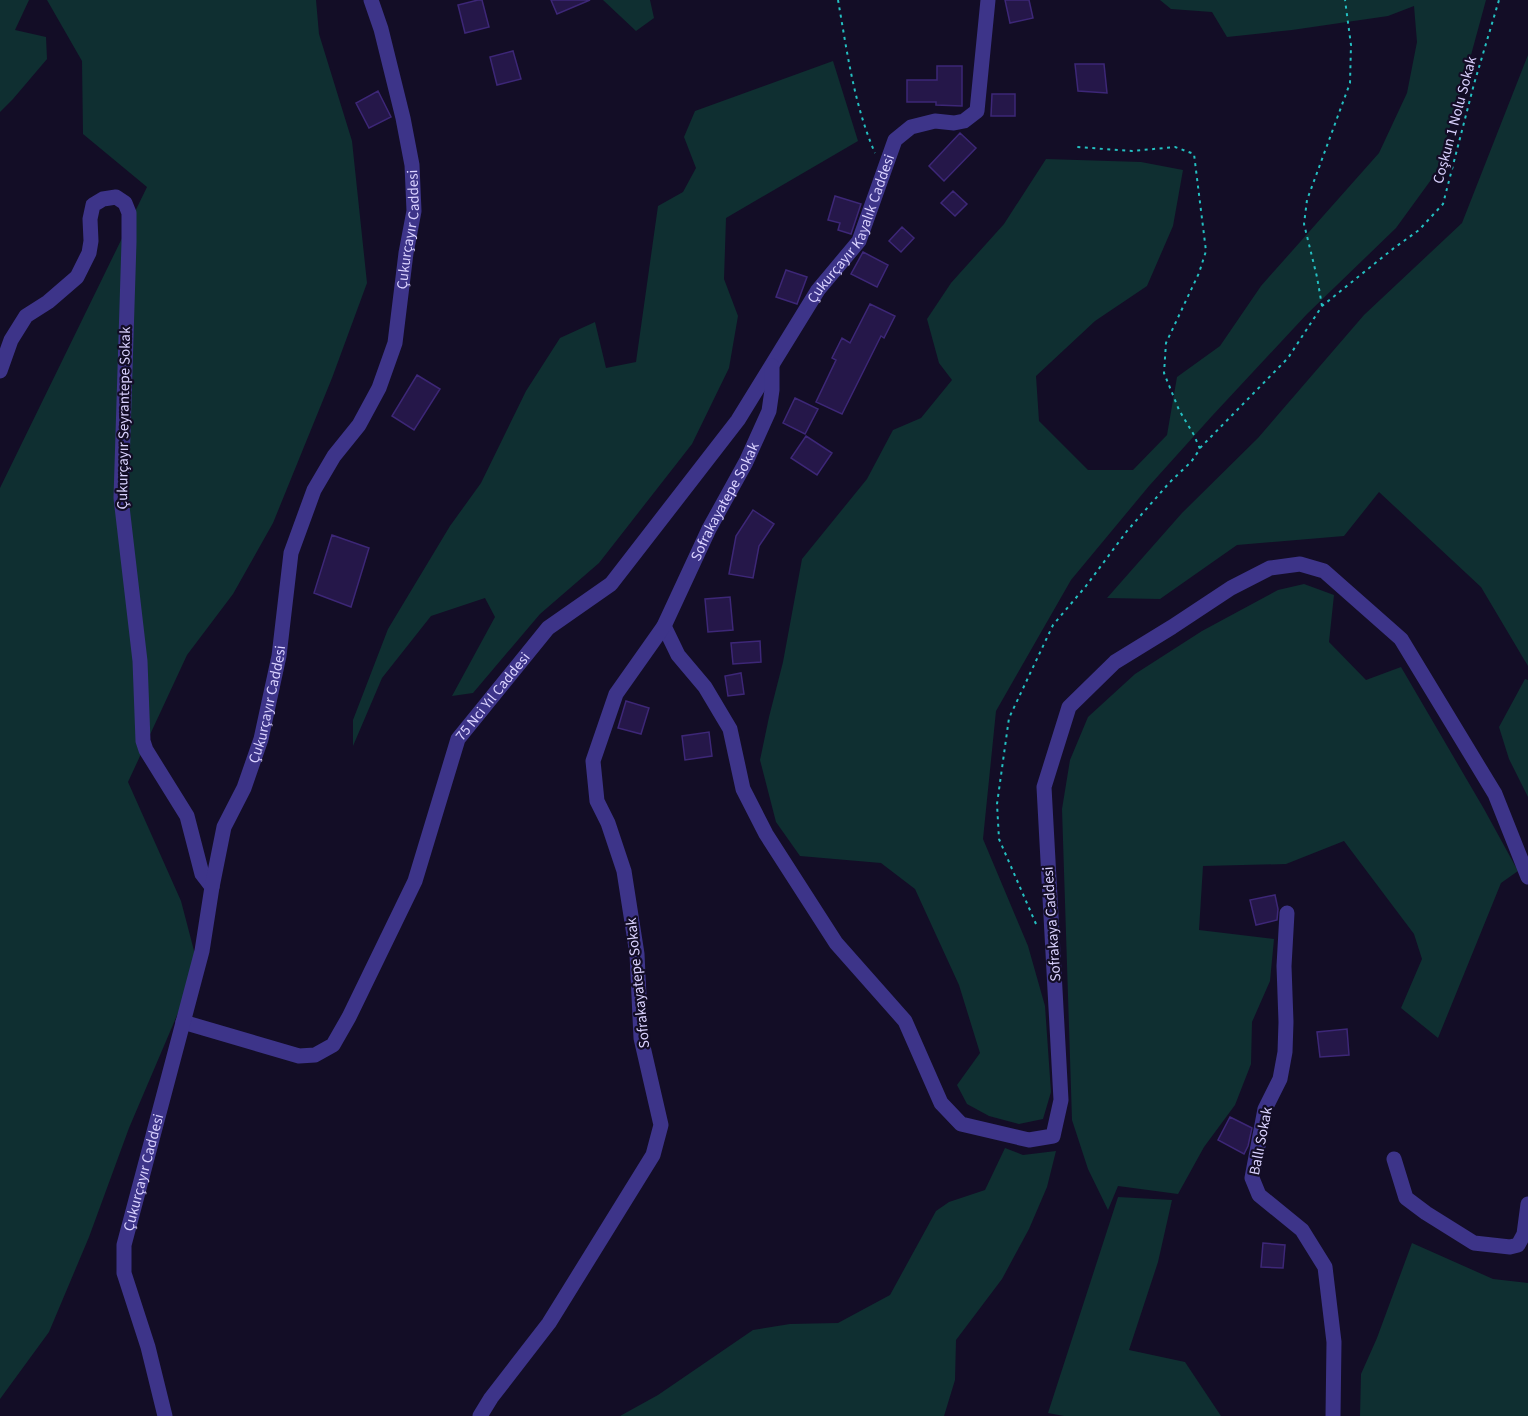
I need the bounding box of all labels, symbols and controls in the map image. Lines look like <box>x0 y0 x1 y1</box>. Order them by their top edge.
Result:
street label: Coşkun 1 Nolu Sokak <box>1428 53 1482 186</box>
street label: Çukurçayır Kayalık Caddesi <box>802 151 900 307</box>
street label: Çukurçayır Caddesi <box>391 169 425 290</box>
street label: Çukurçayır Seyrantepe Sokak <box>112 326 136 510</box>
street label: Sofrakayatepe Sokak <box>685 438 764 564</box>
street label: Çukurçayır Caddesi <box>243 644 291 766</box>
street label: 75 Nci Yıl Caddesi <box>450 648 535 745</box>
street label: Sofrakaya Caddesi <box>1038 866 1066 982</box>
street label: Sofrakayatepe Sokak <box>621 916 655 1049</box>
street label: Ballı Sokak <box>1244 1105 1278 1177</box>
street label: Çukurçayır Caddesi <box>118 1111 169 1233</box>

